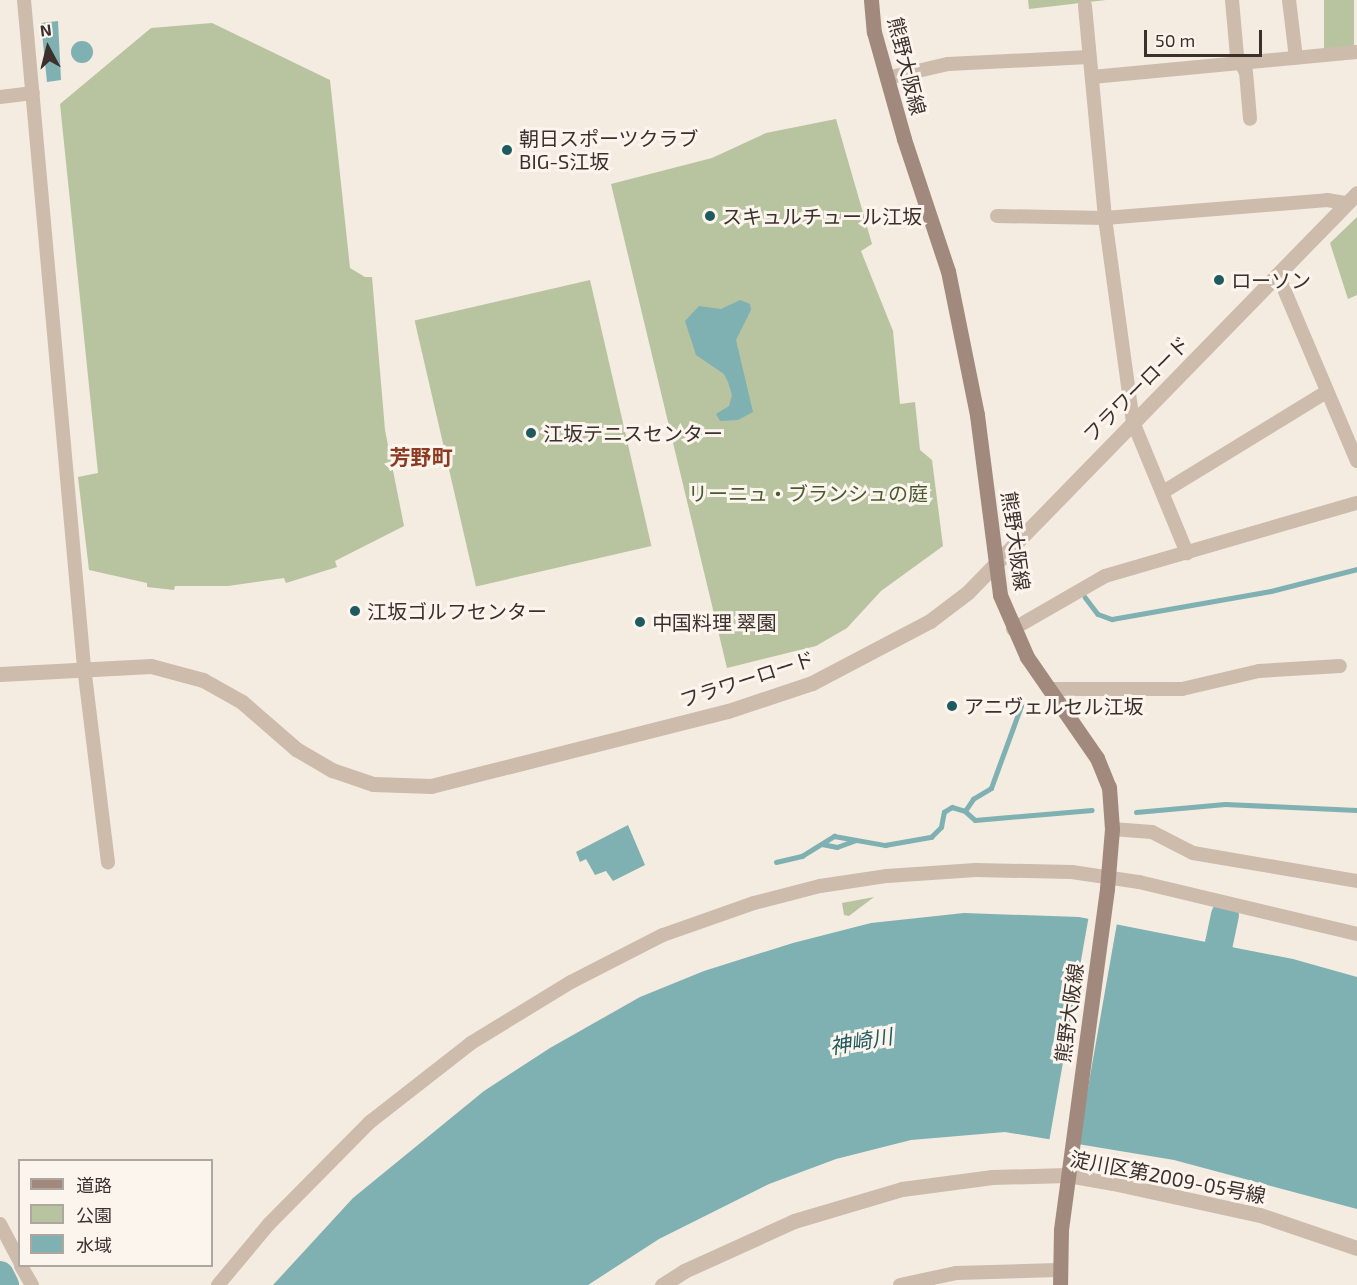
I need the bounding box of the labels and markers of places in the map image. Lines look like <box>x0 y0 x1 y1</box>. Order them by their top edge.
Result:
place label: 朝日スポーツクラブ BIG-S江坂 <box>519 126 699 173</box>
marker: 朝日スポーツクラブ BIG-S江坂 <box>500 143 514 157</box>
place label: スキュルチュール江坂 <box>722 204 922 228</box>
marker: スキュルチュール江坂 <box>703 209 717 223</box>
place label: ローソン <box>1231 268 1311 292</box>
marker: ローソン <box>1212 273 1226 287</box>
place label: 江坂テニスセンター <box>543 421 723 445</box>
marker: 江坂テニスセンター <box>524 426 538 440</box>
place label: 江坂ゴルフセンター <box>367 599 547 623</box>
marker: 江坂ゴルフセンター <box>348 604 362 618</box>
place label: 中国料理 翠園 <box>652 610 776 634</box>
marker: 中国料理 翠園 <box>633 615 647 629</box>
place label: アニヴェルセル江坂 <box>964 694 1144 718</box>
marker: アニヴェルセル江坂 <box>945 699 959 713</box>

